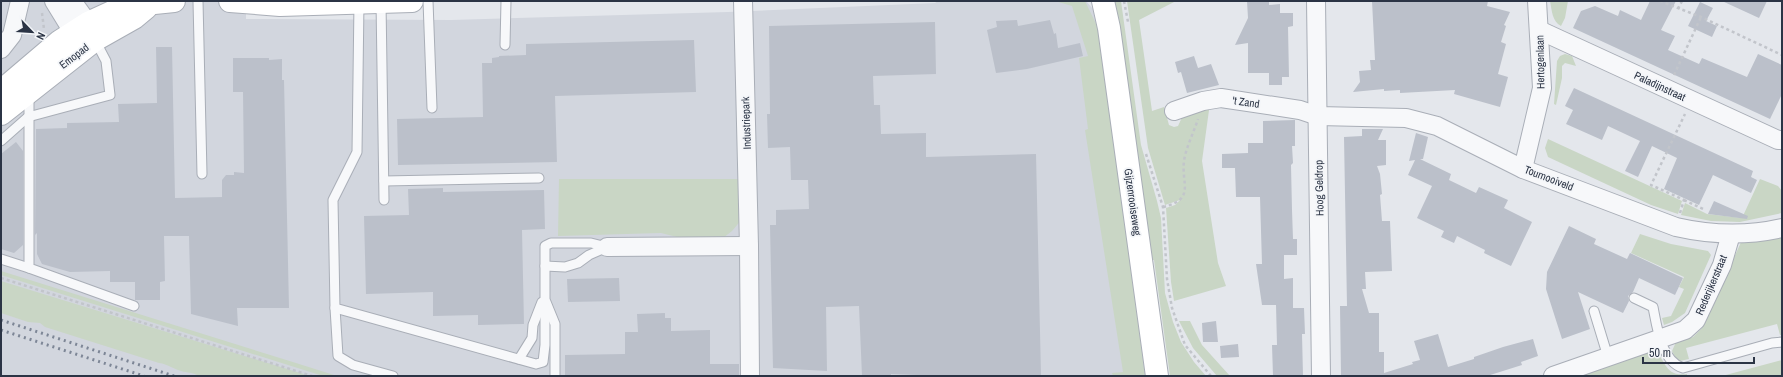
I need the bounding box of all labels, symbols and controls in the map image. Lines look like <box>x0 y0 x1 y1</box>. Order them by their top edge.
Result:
north arrow <box>12 12 52 52</box>
text: N <box>33 30 49 42</box>
street label: Hertogenlaan <box>1533 35 1547 89</box>
street label: Emopad <box>56 40 92 72</box>
street label: Paladijnstraat <box>1632 68 1688 104</box>
street label: 't Zand <box>1232 93 1260 111</box>
street label: Industriepark <box>738 96 754 150</box>
street label: Hoog Geldrop <box>1312 160 1326 216</box>
street label: Tournooiveld <box>1522 162 1576 194</box>
street label: Gijzenrooiseweg <box>1121 168 1145 236</box>
street label: Rederijkerstraat <box>1692 252 1730 317</box>
scale bar <box>1643 339 1754 365</box>
text: 50 m <box>1649 345 1671 361</box>

